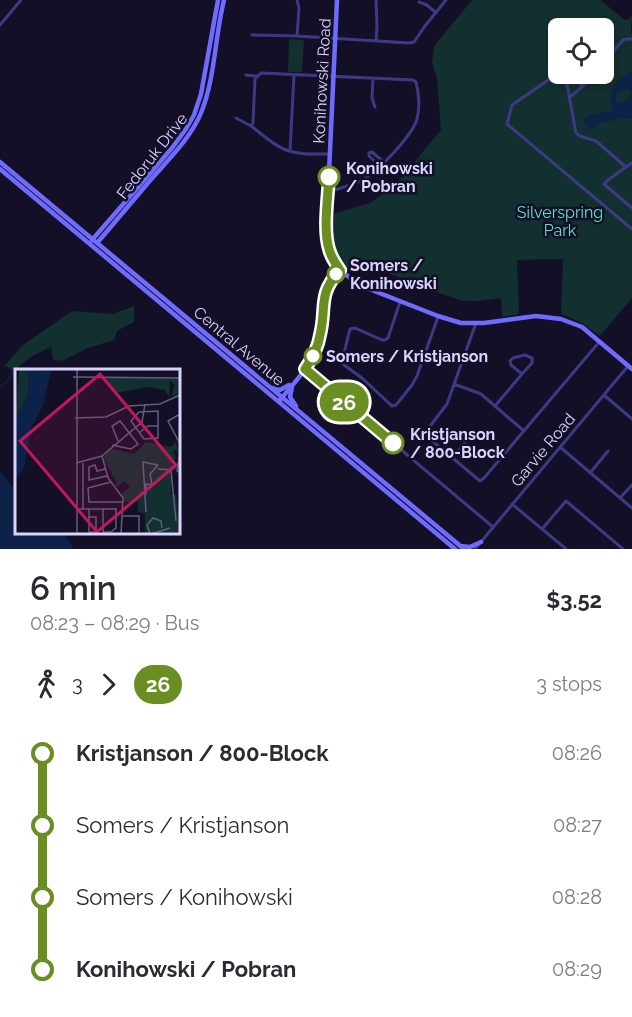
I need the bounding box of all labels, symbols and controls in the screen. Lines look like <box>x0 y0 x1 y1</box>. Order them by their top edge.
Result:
street label: Konihowski Road <box>309 18 335 144</box>
map controls <box>548 18 614 84</box>
button: locate <box>548 18 614 84</box>
street label: Fedoruk Drive <box>113 109 191 203</box>
place label: Konihowski / Pobran <box>346 159 433 196</box>
marker: Konihowski / Pobran <box>318 166 340 188</box>
park label: Silverspring Park <box>517 203 603 240</box>
place label: Somers / Konihowski <box>350 256 437 293</box>
marker: Somers / Konihowski <box>327 265 345 283</box>
street label: Central Avenue <box>190 302 288 390</box>
marker: Somers / Kristjanson <box>304 347 322 365</box>
place label: Somers / Kristjanson <box>326 347 488 366</box>
inset map <box>15 369 180 534</box>
line badge: 26 <box>317 382 371 422</box>
text: 26 <box>332 390 356 415</box>
street label: Garvie Road <box>507 410 579 490</box>
place label: Kristjanson / 800-Block <box>410 425 505 462</box>
marker: Kristjanson / 800-Block <box>382 432 404 454</box>
text: 6 min <box>30 569 116 608</box>
text: $3.52 <box>546 587 602 613</box>
text: 08:23 – 08:29 · Bus <box>30 611 199 635</box>
icon: walk <box>30 668 63 701</box>
icon: forward <box>92 668 125 701</box>
text: 3 <box>72 672 83 696</box>
text: 26 <box>146 672 170 697</box>
text: 3 stops <box>536 672 602 696</box>
text: Kristjanson / 800-Block <box>76 740 329 766</box>
text: 08:26 <box>552 741 602 765</box>
text: Somers / Kristjanson <box>76 812 289 838</box>
text: 08:27 <box>553 813 602 837</box>
text: Somers / Konihowski <box>76 884 293 910</box>
text: 08:28 <box>552 885 602 909</box>
text: Konihowski / Pobran <box>76 956 296 982</box>
text: 08:29 <box>552 957 602 981</box>

